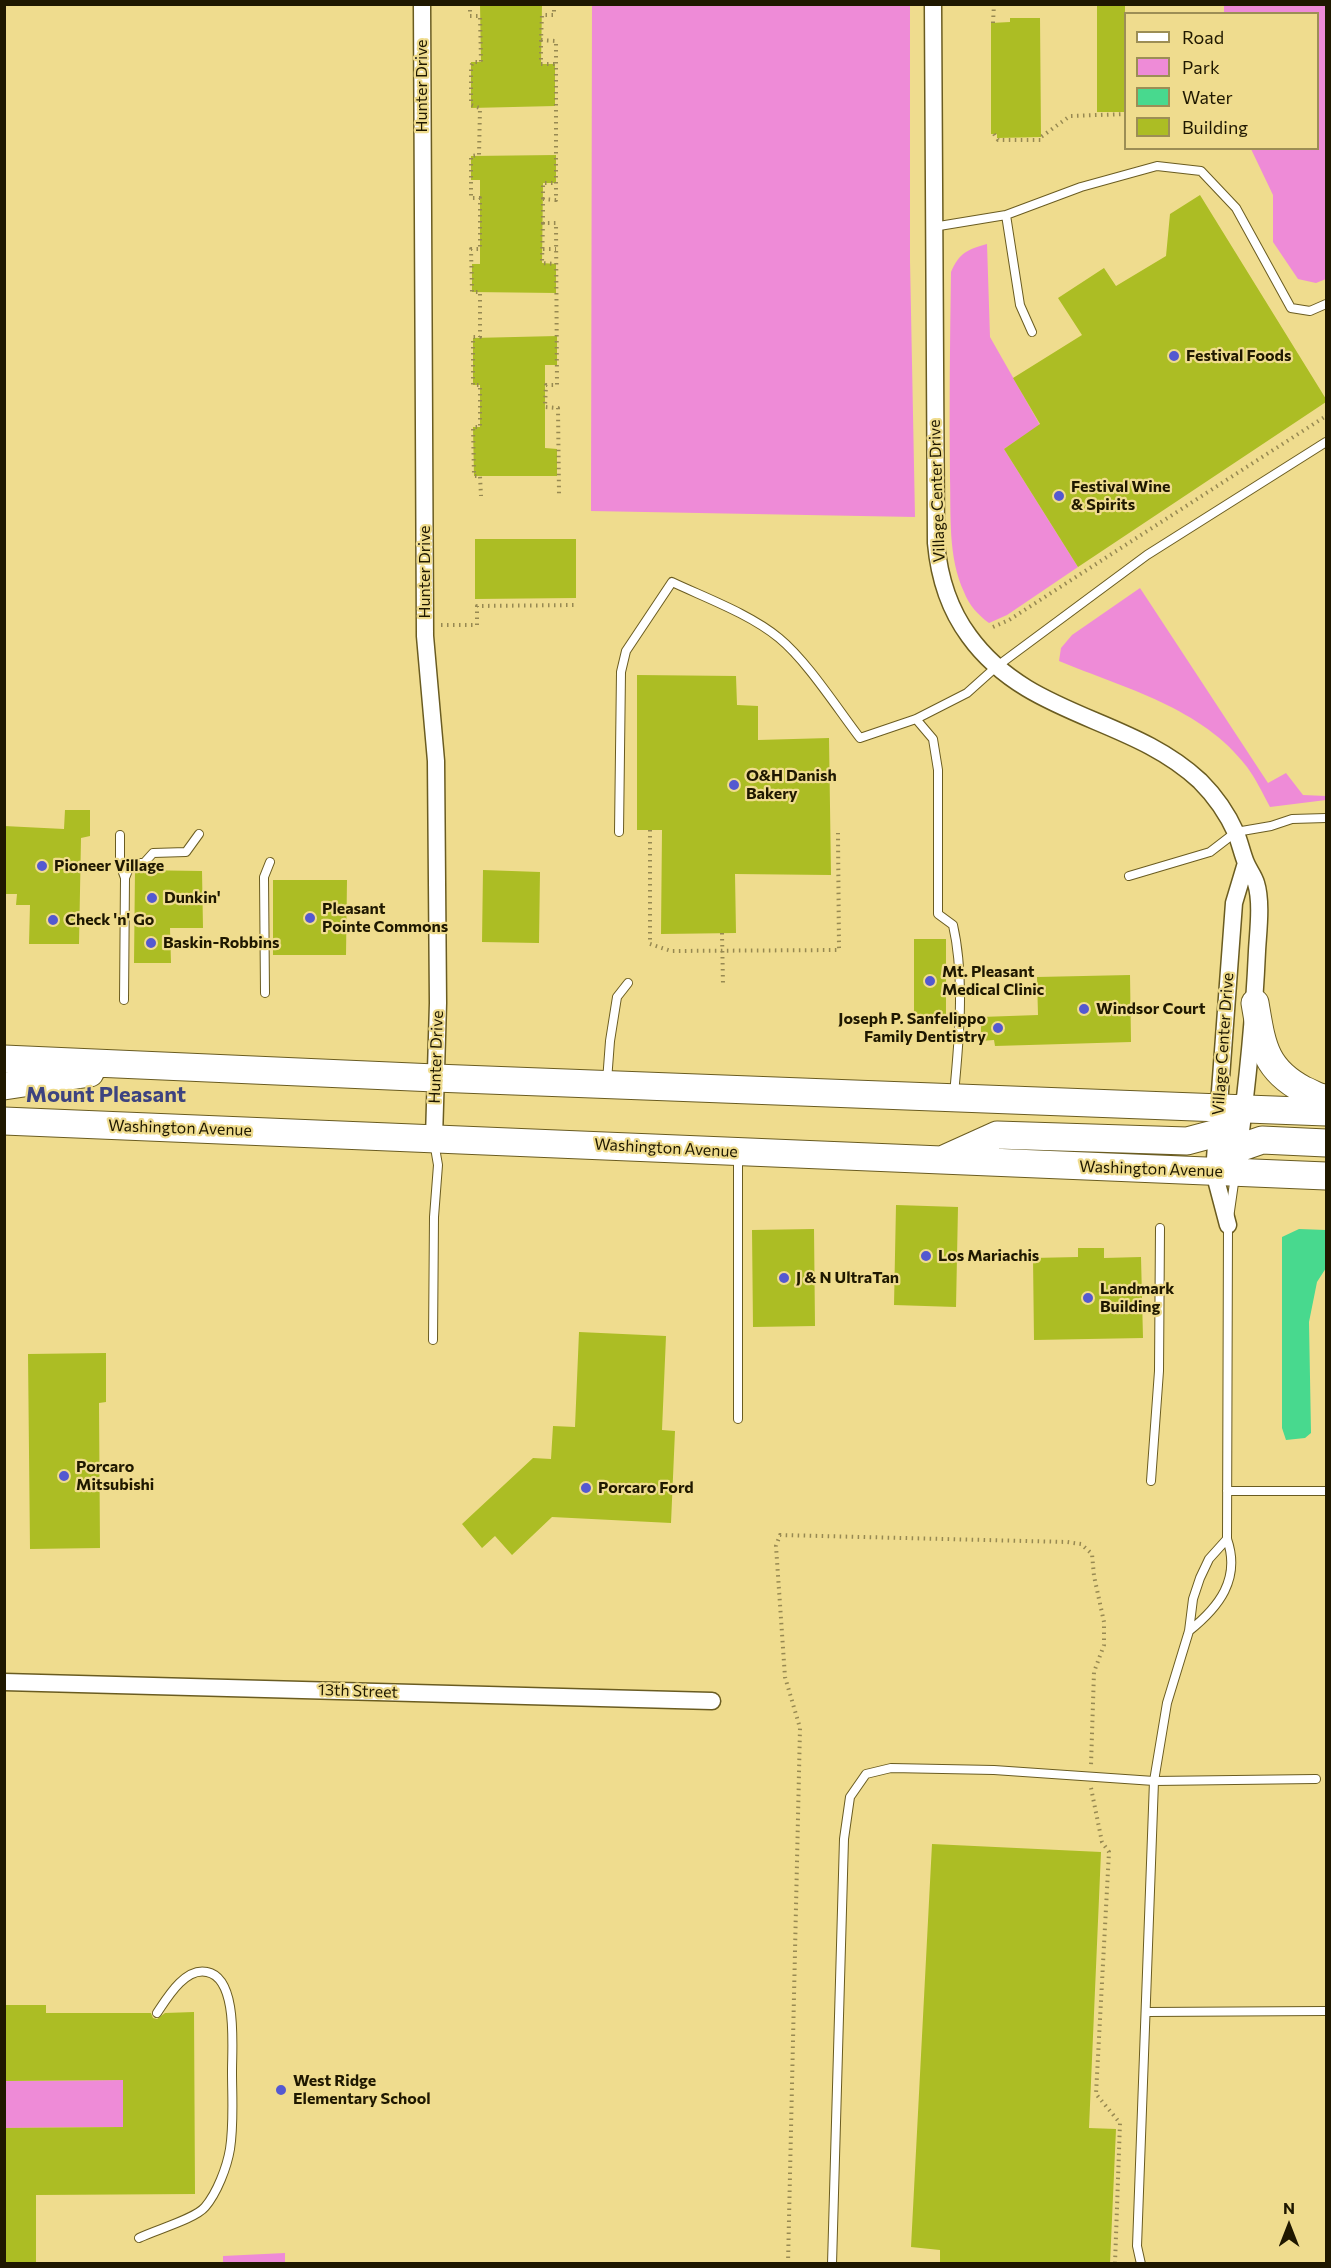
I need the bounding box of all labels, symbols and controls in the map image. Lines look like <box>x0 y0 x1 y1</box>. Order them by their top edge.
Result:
legend <box>1124 12 1319 150</box>
text: Road <box>1182 26 1224 48</box>
street label: Hunter Drive <box>412 39 432 133</box>
text: Park <box>1182 56 1220 78</box>
text: Water <box>1182 86 1233 108</box>
text: Building <box>1182 116 1248 138</box>
place label: Festival Foods <box>1186 346 1291 366</box>
marker: Festival Foods <box>1167 349 1181 363</box>
street label: Village Center Drive <box>925 419 949 563</box>
place label: Festival Wine & Spirits <box>1071 477 1170 515</box>
marker: Festival Wine & Spirits <box>1052 489 1066 503</box>
street label: Hunter Drive <box>415 525 435 619</box>
place label: O&H Danish Bakery <box>746 766 837 804</box>
marker: O&H Danish Bakery <box>727 778 741 792</box>
place label: Pioneer Village <box>54 856 164 876</box>
marker: Pioneer Village <box>35 859 49 873</box>
place label: Dunkin' <box>164 888 221 908</box>
marker: Dunkin' <box>145 891 159 905</box>
place label: Pleasant Pointe Commons <box>322 899 448 937</box>
place label: Check 'n' Go <box>65 910 154 930</box>
marker: Pleasant Pointe Commons <box>303 911 317 925</box>
marker: Check 'n' Go <box>46 913 60 927</box>
place label: Baskin-Robbins <box>163 933 279 953</box>
marker: Baskin-Robbins <box>144 936 158 950</box>
place label: Mt. Pleasant Medical Clinic <box>942 962 1044 1000</box>
street label: Village Center Drive <box>1208 972 1238 1116</box>
marker: Mt. Pleasant Medical Clinic <box>923 974 937 988</box>
place label: Windsor Court <box>1096 999 1205 1019</box>
marker: Windsor Court <box>1077 1002 1091 1016</box>
place label: Joseph P. Sanfelippo Family Dentistry <box>838 1009 986 1047</box>
street label: Hunter Drive <box>425 1010 447 1104</box>
marker: Joseph P. Sanfelippo Family Dentistry <box>991 1021 1005 1035</box>
district label: Mount Pleasant <box>26 1082 186 1108</box>
street label: Washington Avenue <box>108 1116 252 1140</box>
street label: Washington Avenue <box>594 1135 738 1161</box>
street label: Washington Avenue <box>1079 1157 1223 1181</box>
place label: Los Mariachis <box>938 1246 1039 1266</box>
marker: Los Mariachis <box>919 1249 933 1263</box>
place label: J & N UltraTan <box>796 1268 899 1288</box>
marker: J & N UltraTan <box>777 1271 791 1285</box>
place label: Landmark Building <box>1100 1279 1175 1317</box>
marker: Landmark Building <box>1081 1291 1095 1305</box>
place label: Porcaro Mitsubishi <box>76 1457 154 1495</box>
marker: Porcaro Mitsubishi <box>57 1469 71 1483</box>
place label: Porcaro Ford <box>598 1478 694 1498</box>
marker: Porcaro Ford <box>579 1481 593 1495</box>
street label: 13th Street <box>318 1680 398 1702</box>
place label: West Ridge Elementary School <box>293 2071 431 2109</box>
marker: West Ridge Elementary School <box>274 2083 288 2097</box>
north arrow <box>1259 2196 1319 2256</box>
text: N <box>1283 2198 1295 2217</box>

